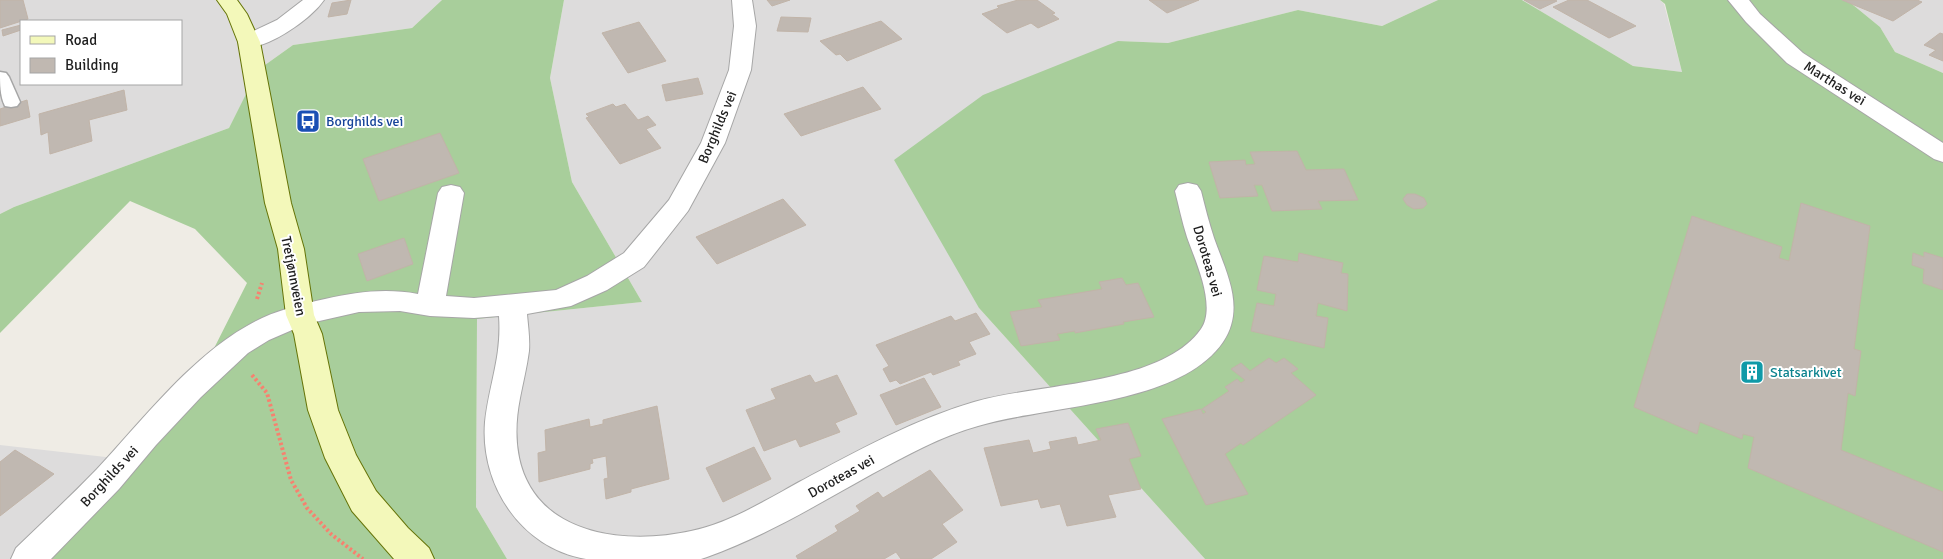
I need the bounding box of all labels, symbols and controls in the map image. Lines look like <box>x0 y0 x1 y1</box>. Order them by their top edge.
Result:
legend <box>20 20 182 85</box>
text: Road <box>65 31 97 49</box>
text: Building <box>65 56 119 74</box>
street label: Marthas vei <box>1801 58 1869 109</box>
street label: Borghilds vei <box>695 88 740 166</box>
bus stop icon: Borghilds vei <box>295 108 321 134</box>
place label: Borghilds vei <box>326 113 403 130</box>
street label: Doroteas vei <box>1189 223 1226 299</box>
street label: Tretjønnveien <box>277 235 310 317</box>
building icon: Statsarkivet <box>1739 359 1765 385</box>
place label: Statsarkivet <box>1770 364 1842 381</box>
street label: Borghilds vei <box>77 442 142 510</box>
street label: Doroteas vei <box>805 451 877 502</box>

